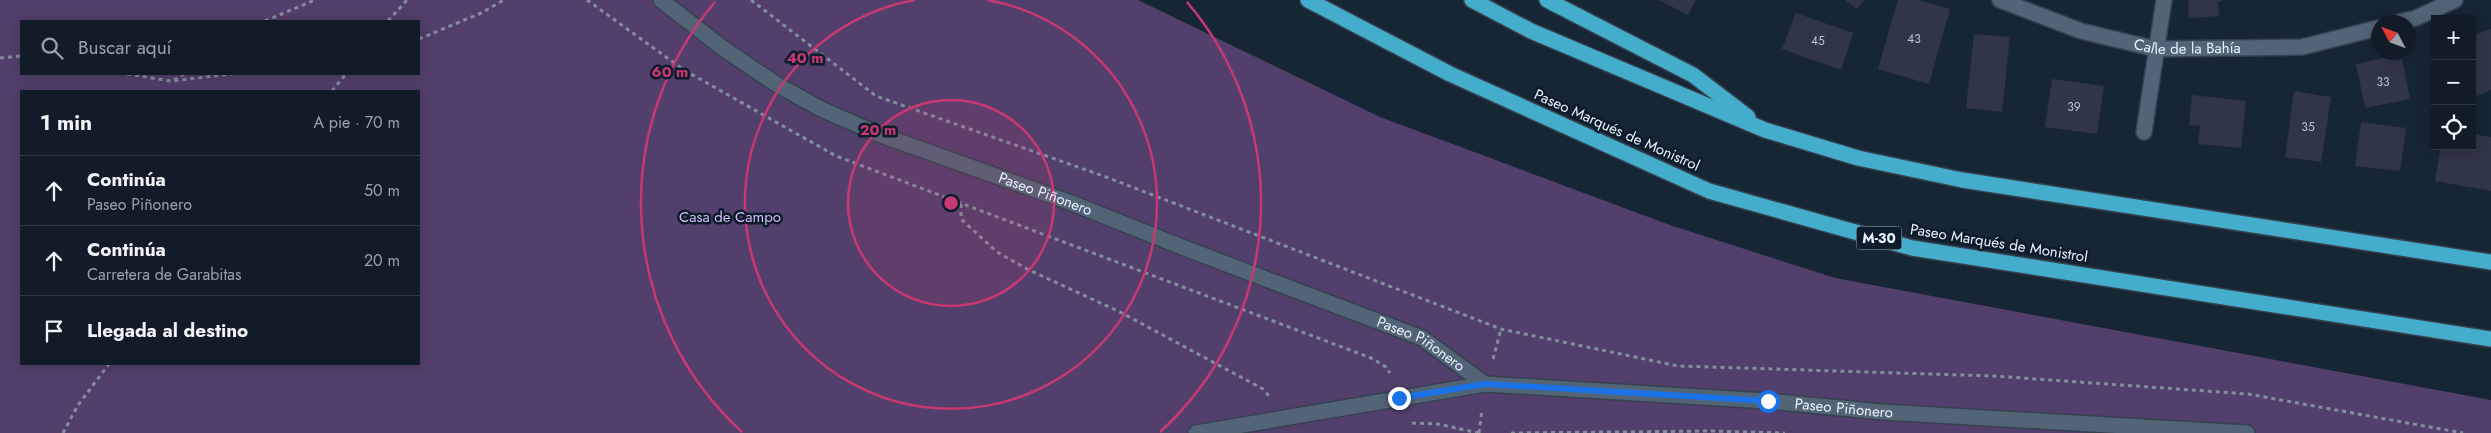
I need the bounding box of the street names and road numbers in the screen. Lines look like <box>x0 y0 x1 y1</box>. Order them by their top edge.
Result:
street label: Calle de la Bahía <box>2132 33 2241 60</box>
street label: Paseo Marqués de Monistrol <box>1531 83 1703 177</box>
street label: Paseo Piñonero <box>995 167 1096 221</box>
street label: Paseo Marqués de Monistrol <box>1909 218 2089 268</box>
road number: M-30 <box>1856 227 1902 250</box>
street label: Paseo Piñonero <box>1374 311 1470 377</box>
street label: Paseo Piñonero <box>1794 393 1894 424</box>

